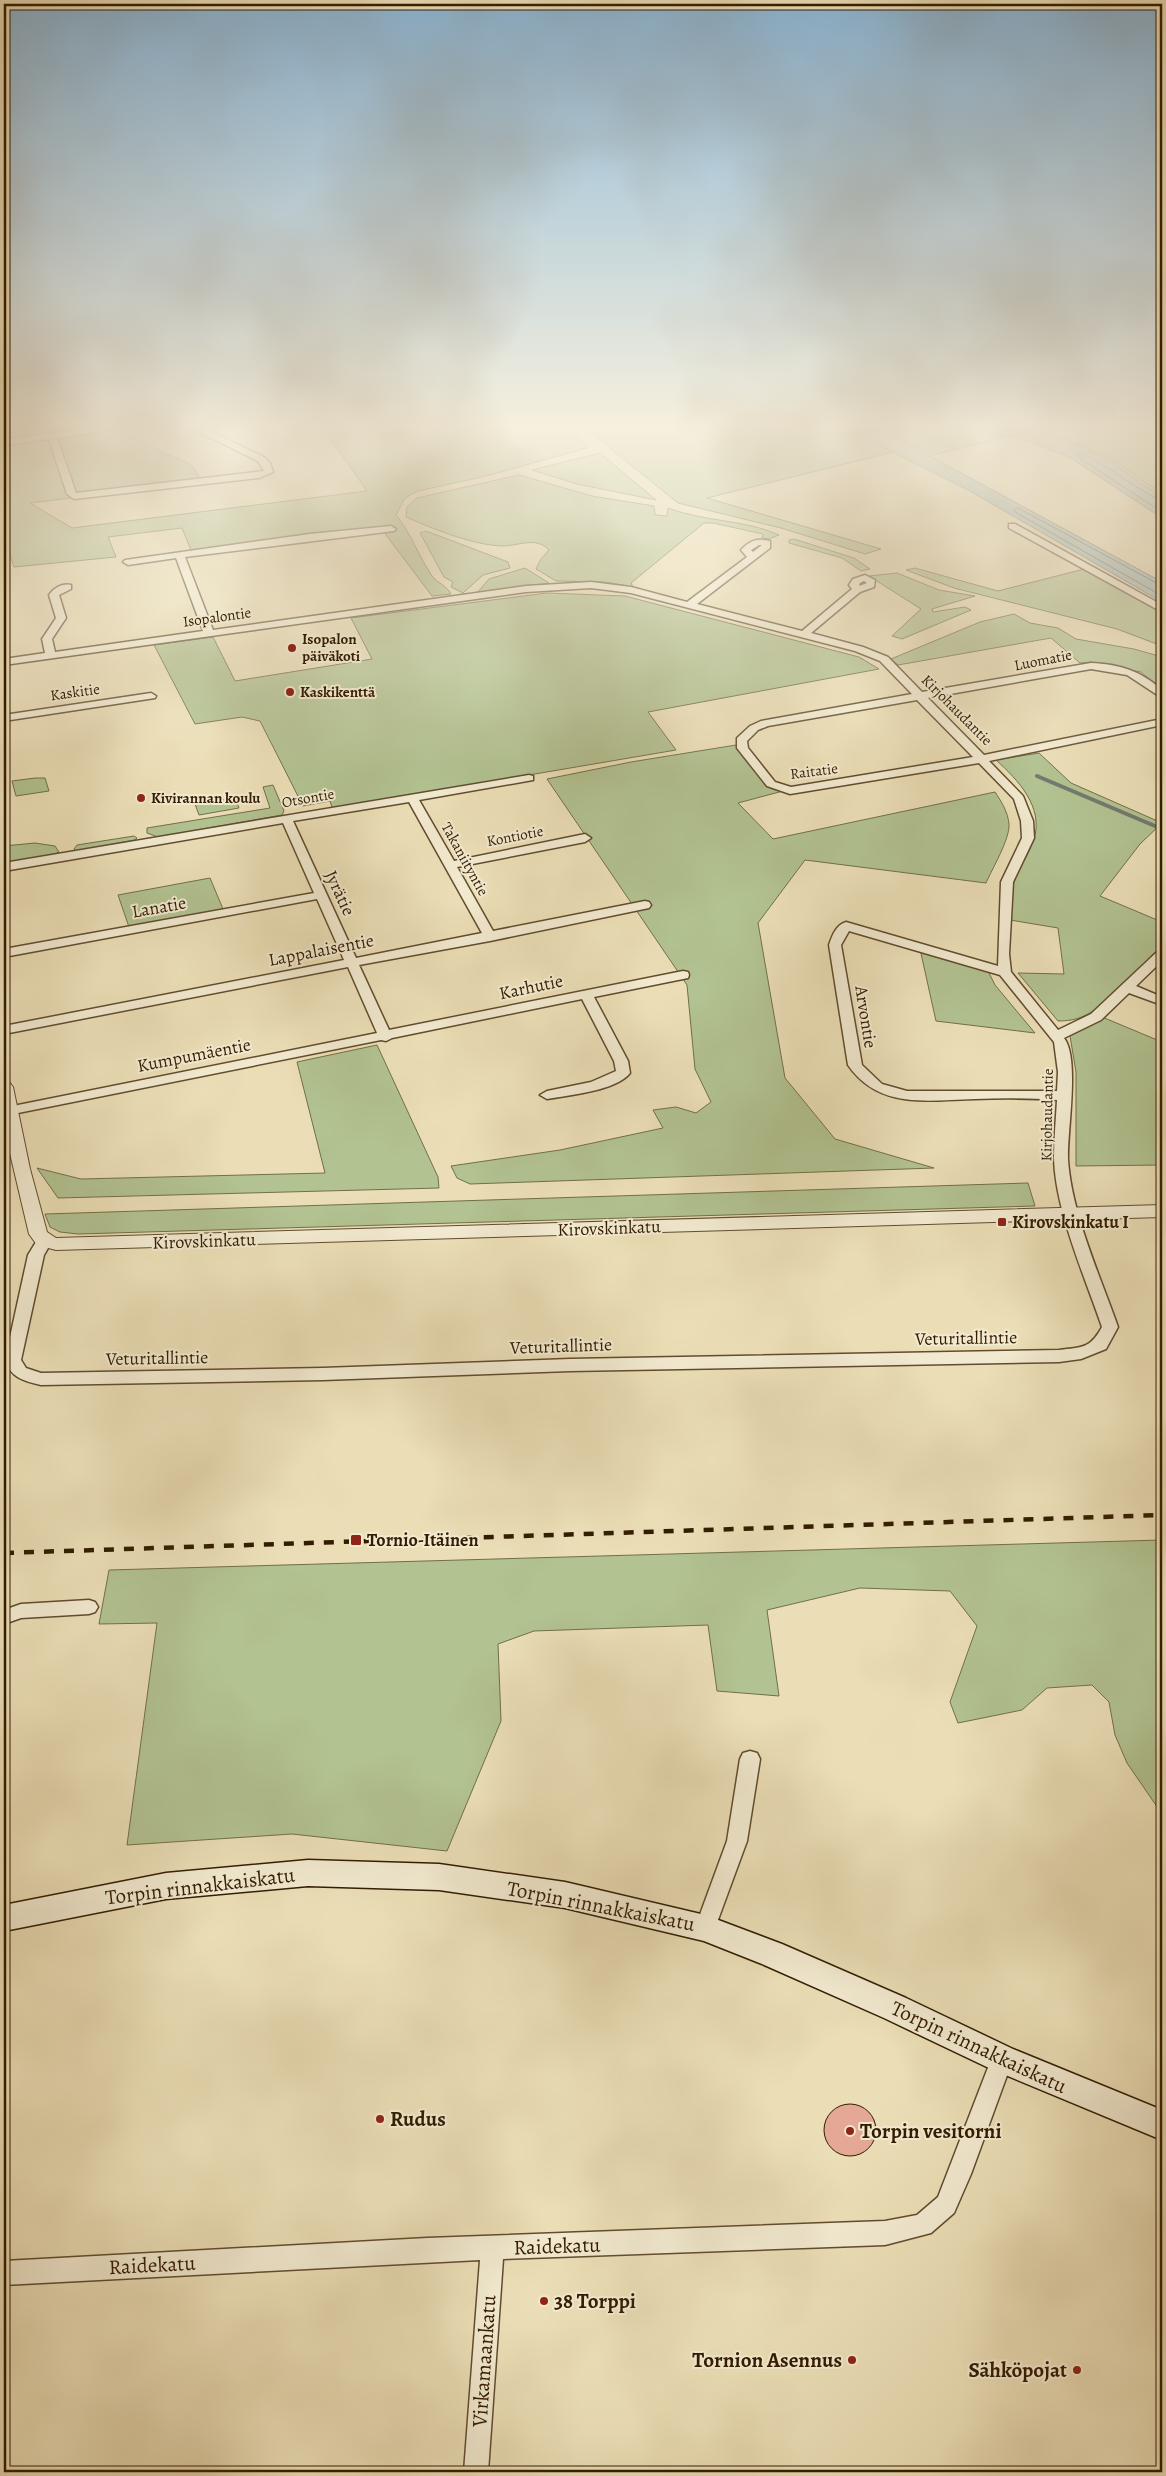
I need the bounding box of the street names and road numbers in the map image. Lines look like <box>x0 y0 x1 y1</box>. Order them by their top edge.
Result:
street label: Isopalontie <box>182 602 253 632</box>
street label: Luomatie <box>1012 645 1074 675</box>
street label: Kirjohaudantie <box>917 670 997 750</box>
street label: Kaskitie <box>49 679 101 705</box>
street label: Raitatie <box>789 758 839 784</box>
street label: Otsontie <box>280 784 336 812</box>
street label: Takaniityntie <box>437 819 494 900</box>
street label: Kontiotie <box>485 821 545 851</box>
street label: Jyrätie <box>319 866 361 920</box>
street label: Lanatie <box>130 890 188 924</box>
street label: Lappalaisentie <box>266 928 376 972</box>
street label: Karhutie <box>497 969 565 1005</box>
street label: Arvontie <box>849 983 883 1050</box>
street label: Kumpumäentie <box>135 1032 253 1078</box>
street label: Kirjohaudantie <box>1036 1068 1058 1162</box>
street label: Kirovskinkatu <box>557 1214 661 1242</box>
street label: Kirovskinkatu <box>152 1227 256 1255</box>
street label: Veturitallintie <box>914 1325 1017 1351</box>
street label: Veturitallintie <box>508 1332 613 1360</box>
street label: Veturitallintie <box>105 1345 208 1371</box>
street label: Torpin rinnakkaiskatu <box>104 1860 297 1912</box>
street label: Torpin rinnakkaiskatu <box>505 1874 698 1938</box>
street label: Torpin rinnakkaiskatu <box>887 1994 1072 2100</box>
street label: Raidekatu <box>513 2230 602 2262</box>
street label: Raidekatu <box>108 2249 197 2281</box>
street label: Virkamaankatu <box>465 2293 503 2429</box>

